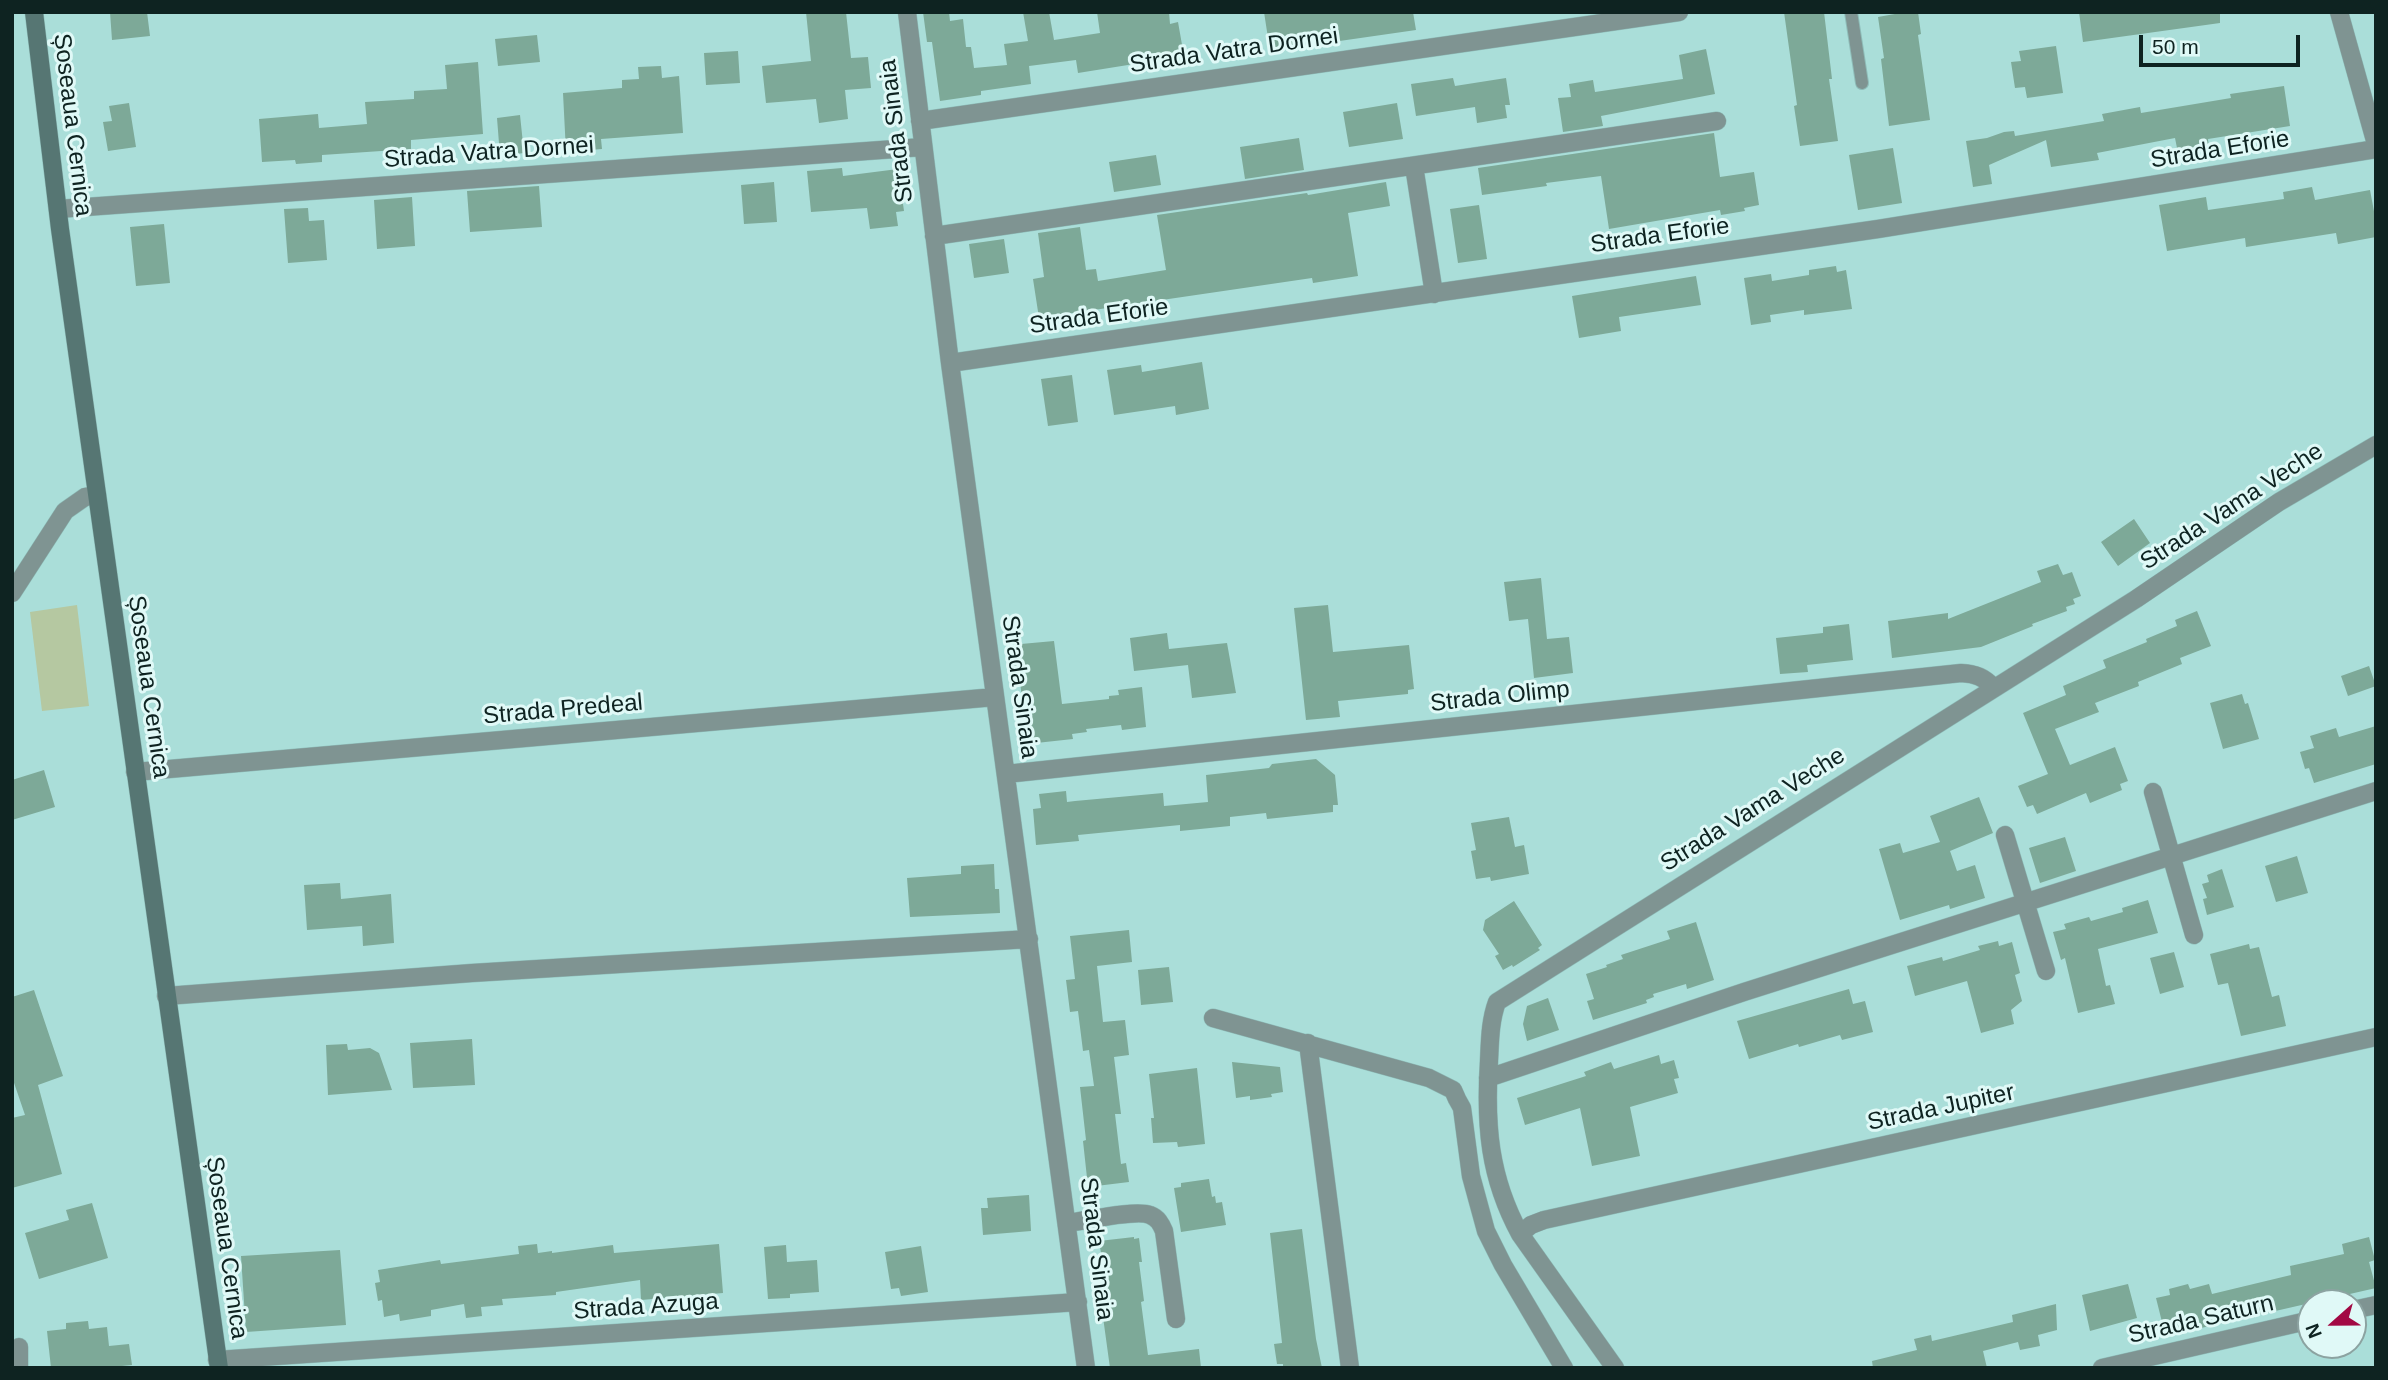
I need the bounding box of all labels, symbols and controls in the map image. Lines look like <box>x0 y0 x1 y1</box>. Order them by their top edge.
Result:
scale bar <box>2143 21 2304 65</box>
street label: Strada Vatra Dornei <box>1128 22 1340 80</box>
street label: Șoseaua Cernica <box>46 32 98 218</box>
text: 50 m <box>2152 35 2199 58</box>
street label: Strada Sinaia <box>874 58 920 204</box>
street label: Strada Eforie <box>2149 125 2291 175</box>
street label: Strada Vatra Dornei <box>383 131 595 175</box>
street label: Strada Eforie <box>1589 212 1731 260</box>
street label: Strada Eforie <box>1028 293 1170 341</box>
street label: Strada Vama Veche <box>2135 437 2329 577</box>
street label: Șoseaua Cernica <box>121 594 175 780</box>
street label: Strada Sinaia <box>995 614 1043 760</box>
street label: Strada Olimp <box>1429 675 1571 719</box>
street label: Strada Predeal <box>482 689 644 731</box>
street label: Strada Vama Veche <box>1656 742 1850 878</box>
street label: Strada Jupiter <box>1865 1078 2017 1138</box>
street label: Șoseaua Cernica <box>199 1155 253 1341</box>
street label: Strada Sinaia <box>1073 1176 1119 1322</box>
street label: Strada Azuga <box>572 1288 720 1326</box>
street label: Strada Saturn <box>2126 1289 2276 1351</box>
north arrow <box>2297 1289 2367 1359</box>
text: N <box>2302 1321 2326 1341</box>

